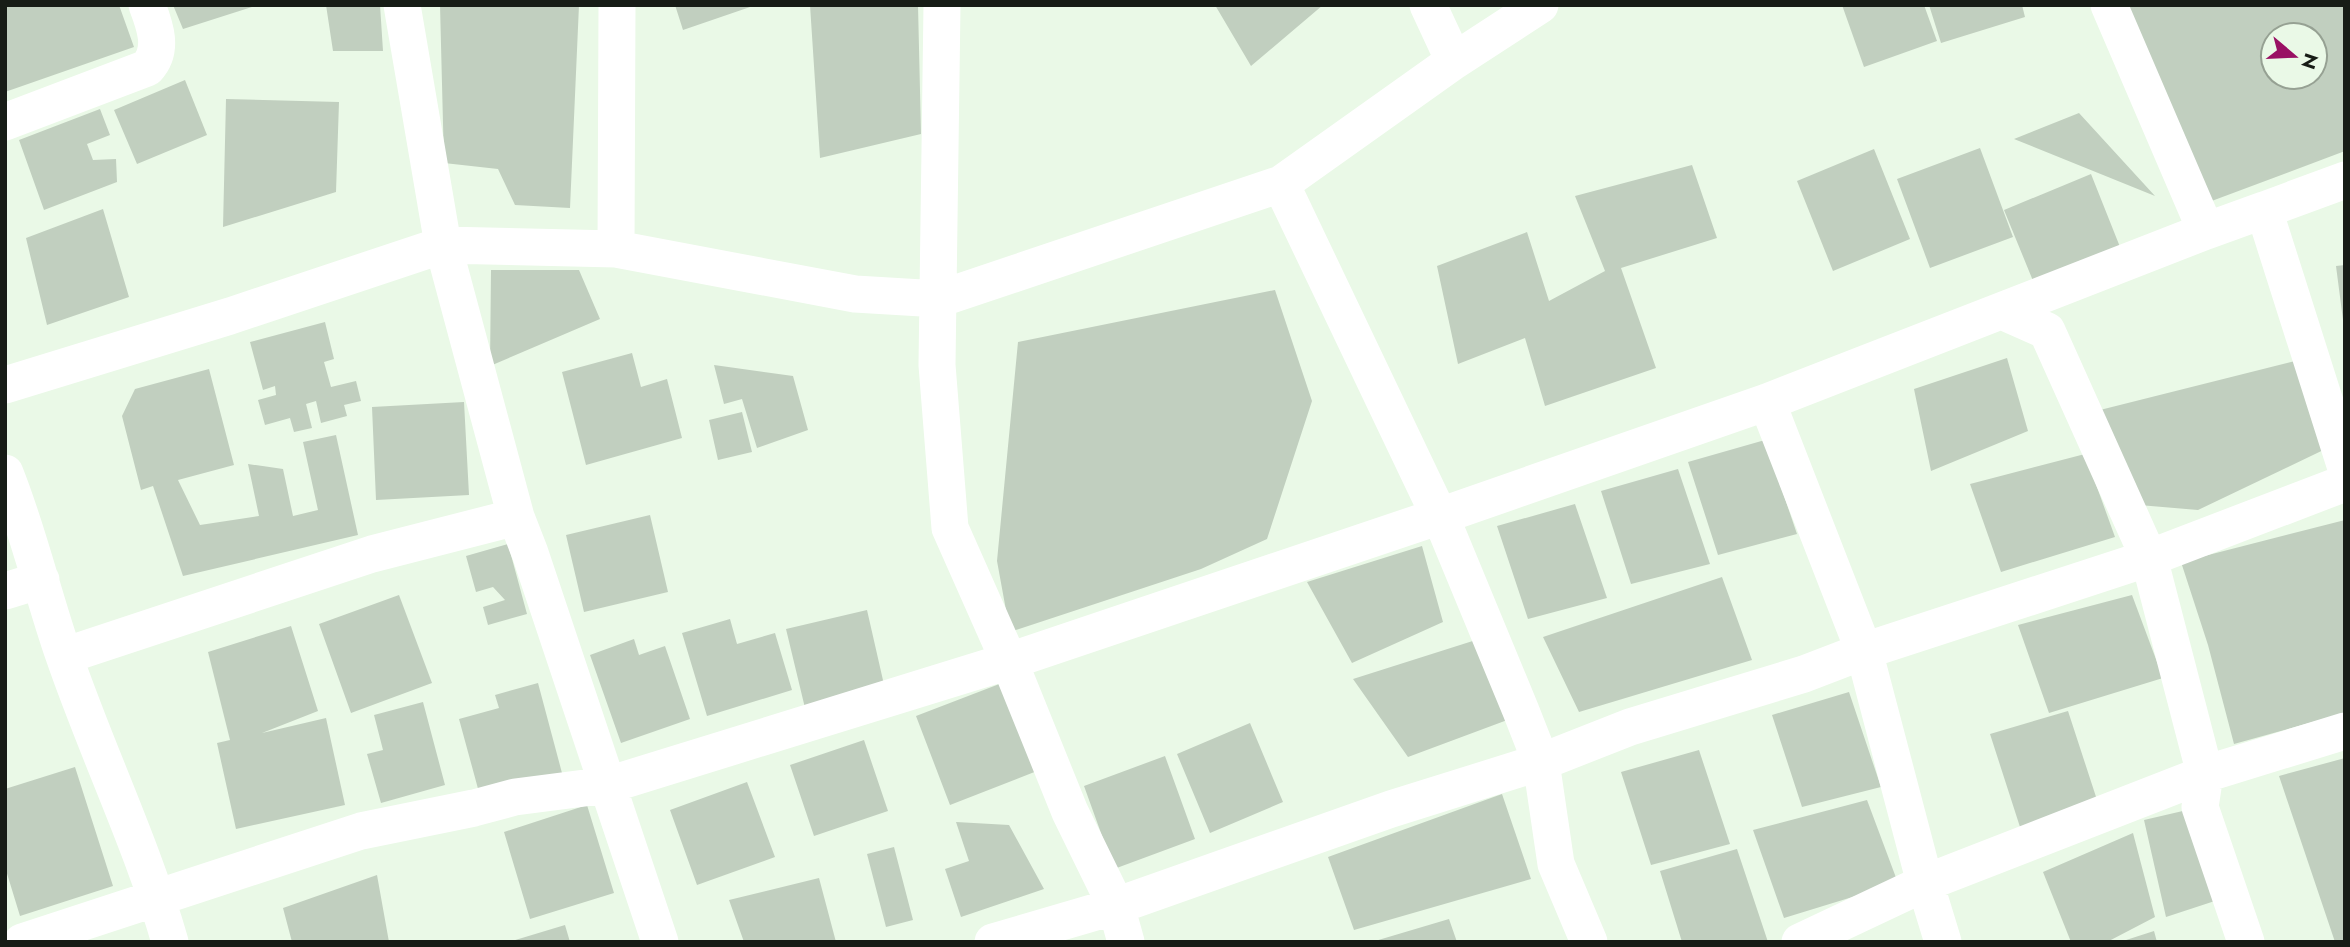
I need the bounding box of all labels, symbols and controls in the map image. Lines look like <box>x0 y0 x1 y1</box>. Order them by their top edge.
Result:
north arrow <box>2259 21 2329 91</box>
text: N <box>2294 50 2325 73</box>

